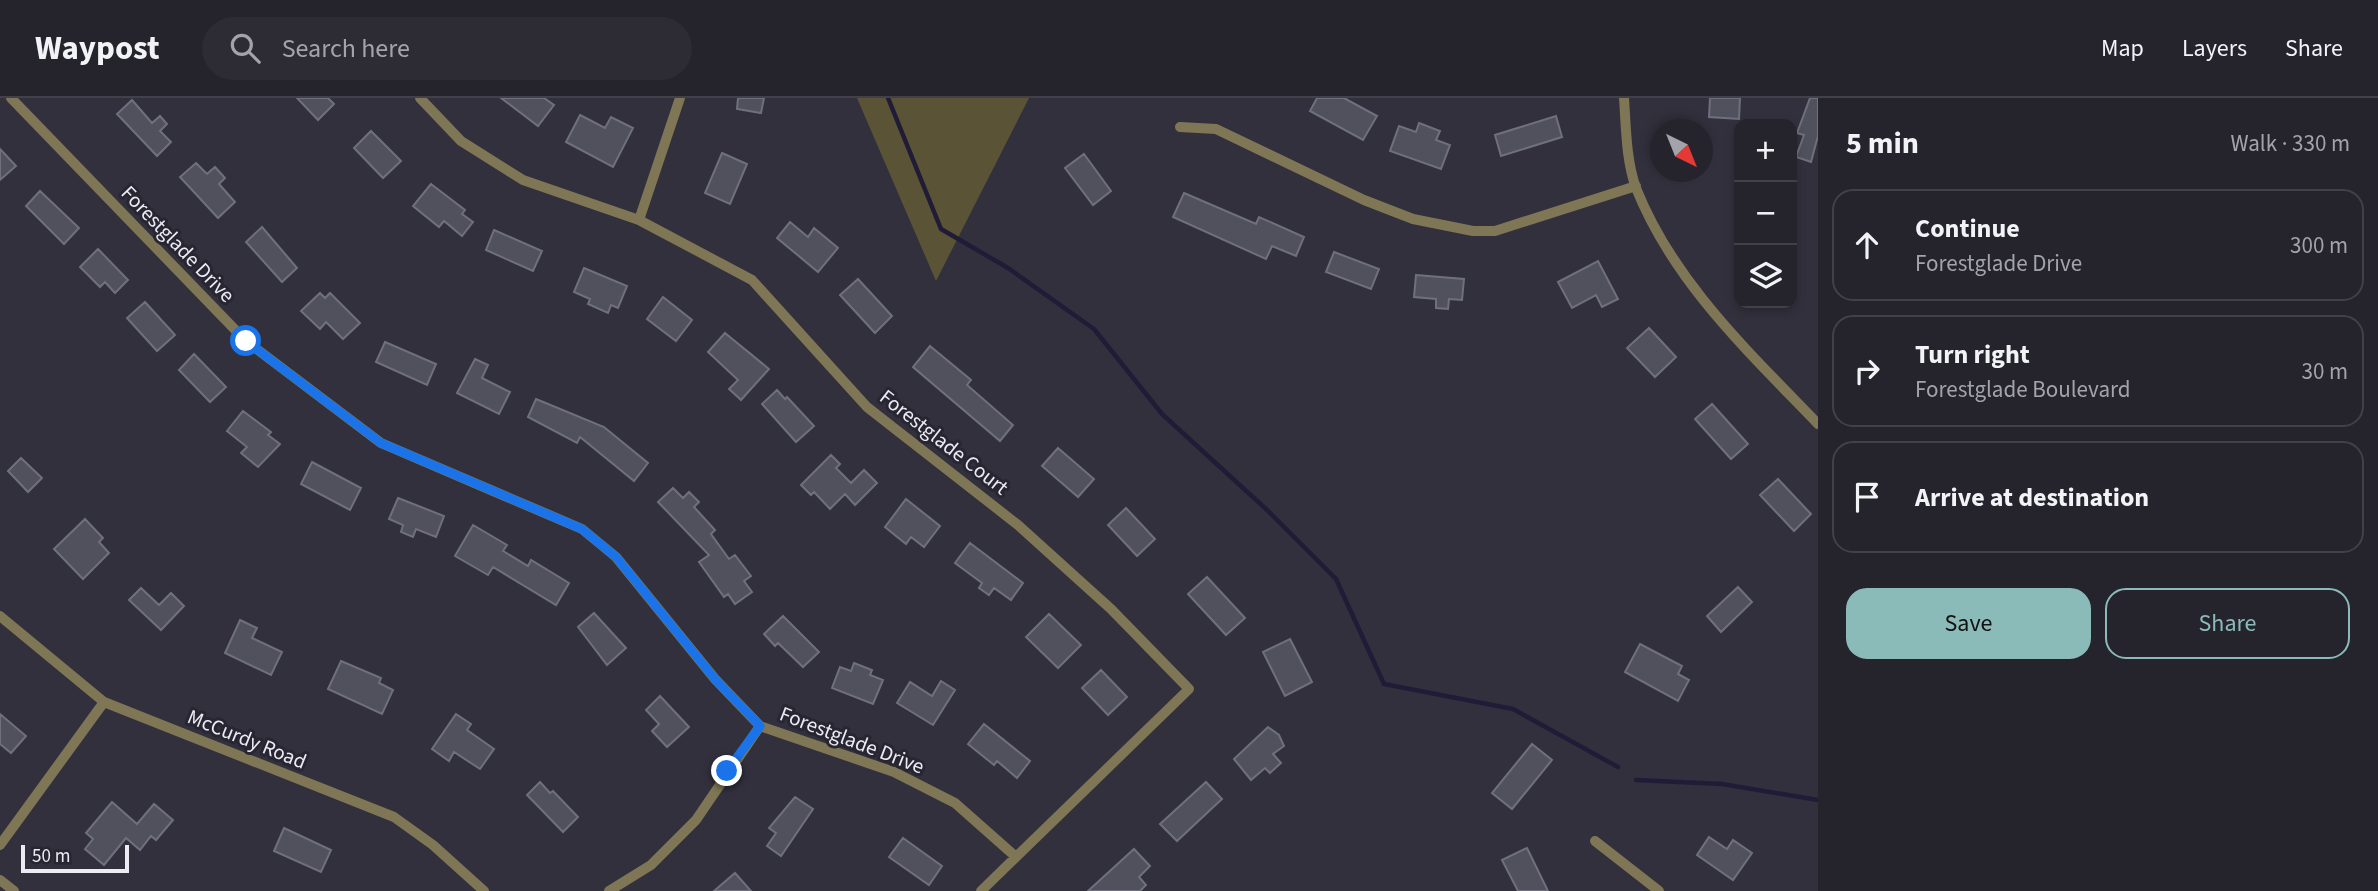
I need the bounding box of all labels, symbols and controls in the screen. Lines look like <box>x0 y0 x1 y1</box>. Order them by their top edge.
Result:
search box <box>202 17 692 80</box>
text: Waypost <box>35 25 160 72</box>
icon: search <box>226 29 264 67</box>
text: Search here <box>282 30 410 67</box>
text: Map <box>2101 31 2144 66</box>
text: Layers <box>2182 31 2247 66</box>
text: Share <box>2285 31 2343 66</box>
north arrow <box>1650 119 1713 182</box>
map controls <box>1734 119 1797 308</box>
button: + <box>1734 119 1797 182</box>
text: 5 min <box>1846 122 1919 165</box>
text: Walk · 330 m <box>2231 127 2350 160</box>
street label: Forestglade Drive <box>114 179 242 309</box>
button: − <box>1734 182 1797 245</box>
text: Continue <box>1915 210 2020 247</box>
icon: ahead <box>1848 226 1886 264</box>
text: 300 m <box>2290 229 2348 262</box>
button: layers <box>1734 245 1797 308</box>
text: Forestglade Drive <box>1915 247 2082 280</box>
route start <box>230 325 261 356</box>
text: Turn right <box>1915 336 2030 373</box>
icon: right <box>1848 352 1886 390</box>
text: 30 m <box>2301 355 2348 388</box>
text: Forestglade Boulevard <box>1915 373 2131 406</box>
street label: Forestglade Court <box>873 382 1015 502</box>
icon: arrive <box>1848 478 1886 516</box>
text: Arrive at destination <box>1915 479 2149 516</box>
button: Save <box>1846 588 2091 659</box>
button: Share <box>2105 588 2350 659</box>
street label: Forestglade Drive <box>775 699 929 781</box>
street label: McCurdy Road <box>183 702 311 776</box>
route end <box>711 755 742 786</box>
scale bar <box>21 842 130 874</box>
text: 50 m <box>32 843 70 870</box>

